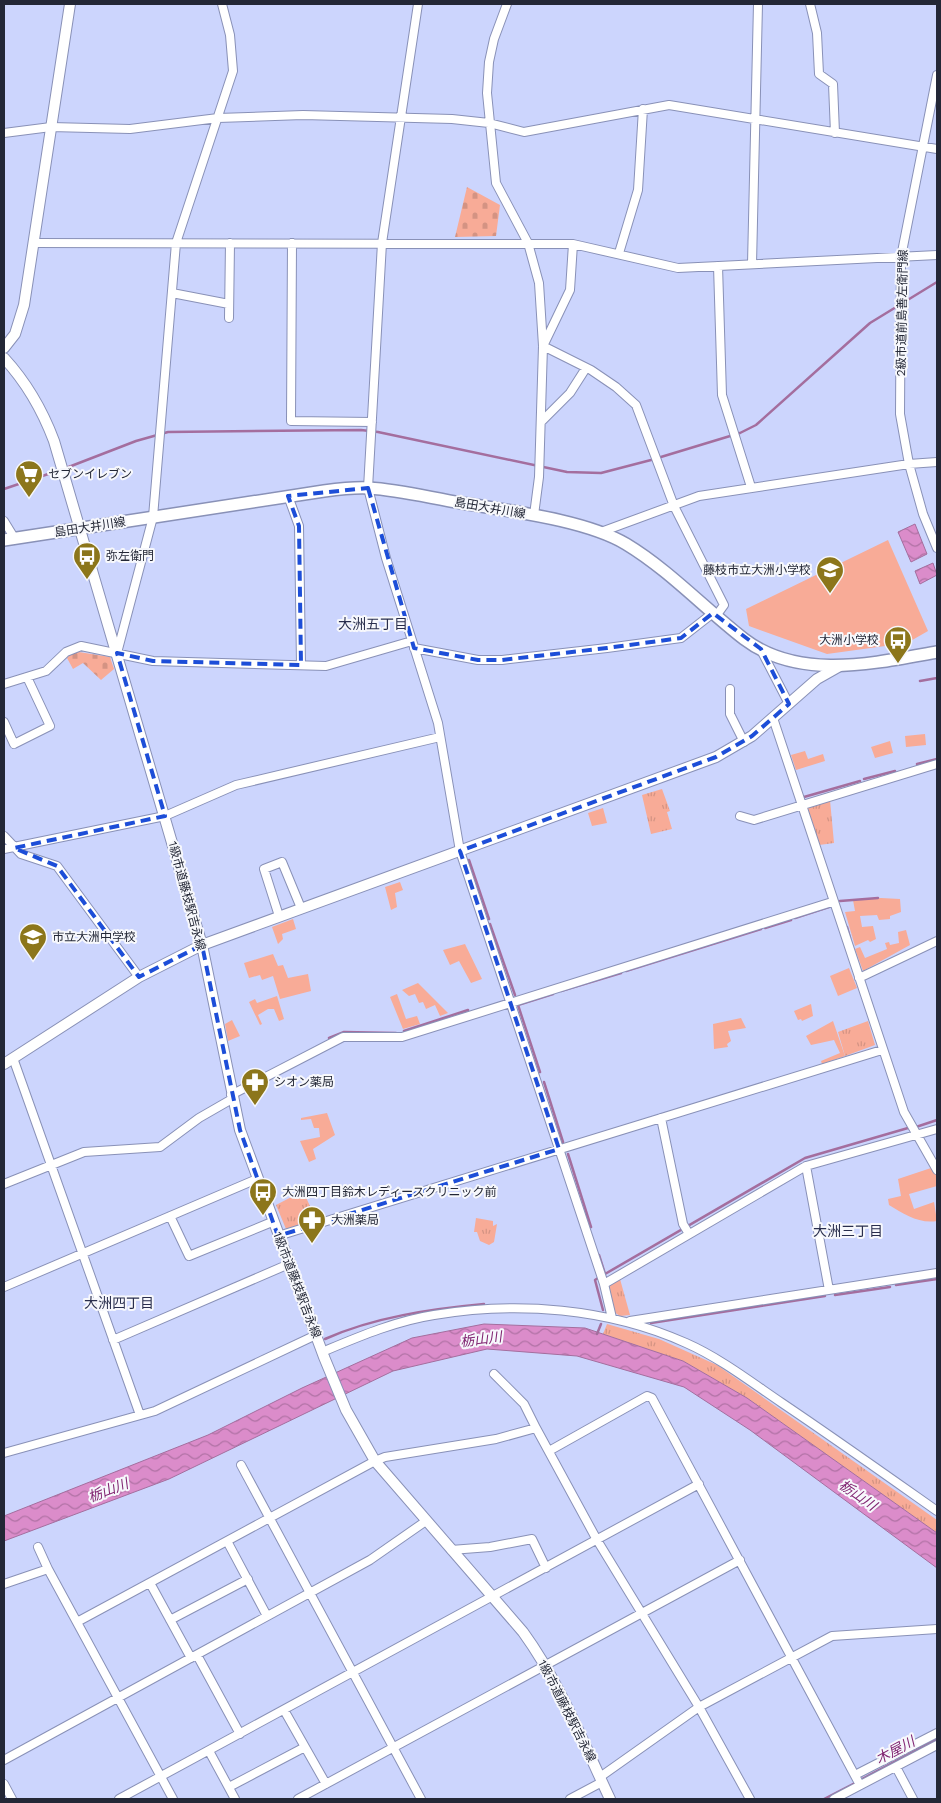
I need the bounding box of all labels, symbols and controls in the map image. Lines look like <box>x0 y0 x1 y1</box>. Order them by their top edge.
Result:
street label: 2級市道前島善左衛門線 <box>894 249 910 377</box>
supermarket icon: セブンイレブン <box>14 459 44 498</box>
place label: セブンイレブン <box>48 467 132 481</box>
street label: 島田大井川線 <box>453 495 527 521</box>
street label: 島田大井川線 <box>53 514 127 540</box>
bus stop icon: 弥左衛門 <box>72 541 102 580</box>
place label: 弥左衛門 <box>106 549 154 563</box>
school or university icon: 藤枝市立大洲小学校 <box>815 555 845 594</box>
place label: 藤枝市立大洲小学校 <box>703 563 811 577</box>
district label: 大洲五丁目 <box>338 616 408 632</box>
bus stop icon: 大洲小学校 <box>883 625 913 664</box>
place label: 大洲小学校 <box>819 633 879 647</box>
street label: 1級市道藤枝駅吉永線 <box>166 840 208 952</box>
school or university icon: 市立大洲中学校 <box>18 922 48 961</box>
place label: 市立大洲中学校 <box>52 930 136 944</box>
pharmacy icon: シオン薬局 <box>240 1067 270 1106</box>
place label: シオン薬局 <box>274 1075 334 1089</box>
bus stop icon: 大洲四丁目鈴木レディースクリニック前 <box>248 1177 278 1216</box>
place label: 大洲四丁目鈴木レディースクリニック前 <box>282 1185 497 1199</box>
pharmacy icon: 大洲薬局 <box>297 1205 327 1244</box>
place label: 大洲薬局 <box>331 1213 379 1227</box>
district label: 大洲三丁目 <box>813 1223 883 1239</box>
street label: 1級市道藤枝駅吉永線 <box>270 1230 324 1340</box>
district label: 大洲四丁目 <box>84 1295 154 1311</box>
water label: 栃山川 <box>459 1328 505 1349</box>
water label: 栃山川 <box>86 1474 132 1505</box>
water label: 栃山川 <box>836 1476 881 1515</box>
street label: 1級市道藤枝駅吉永線 <box>535 1658 599 1764</box>
water label: 木屋川 <box>873 1732 919 1767</box>

